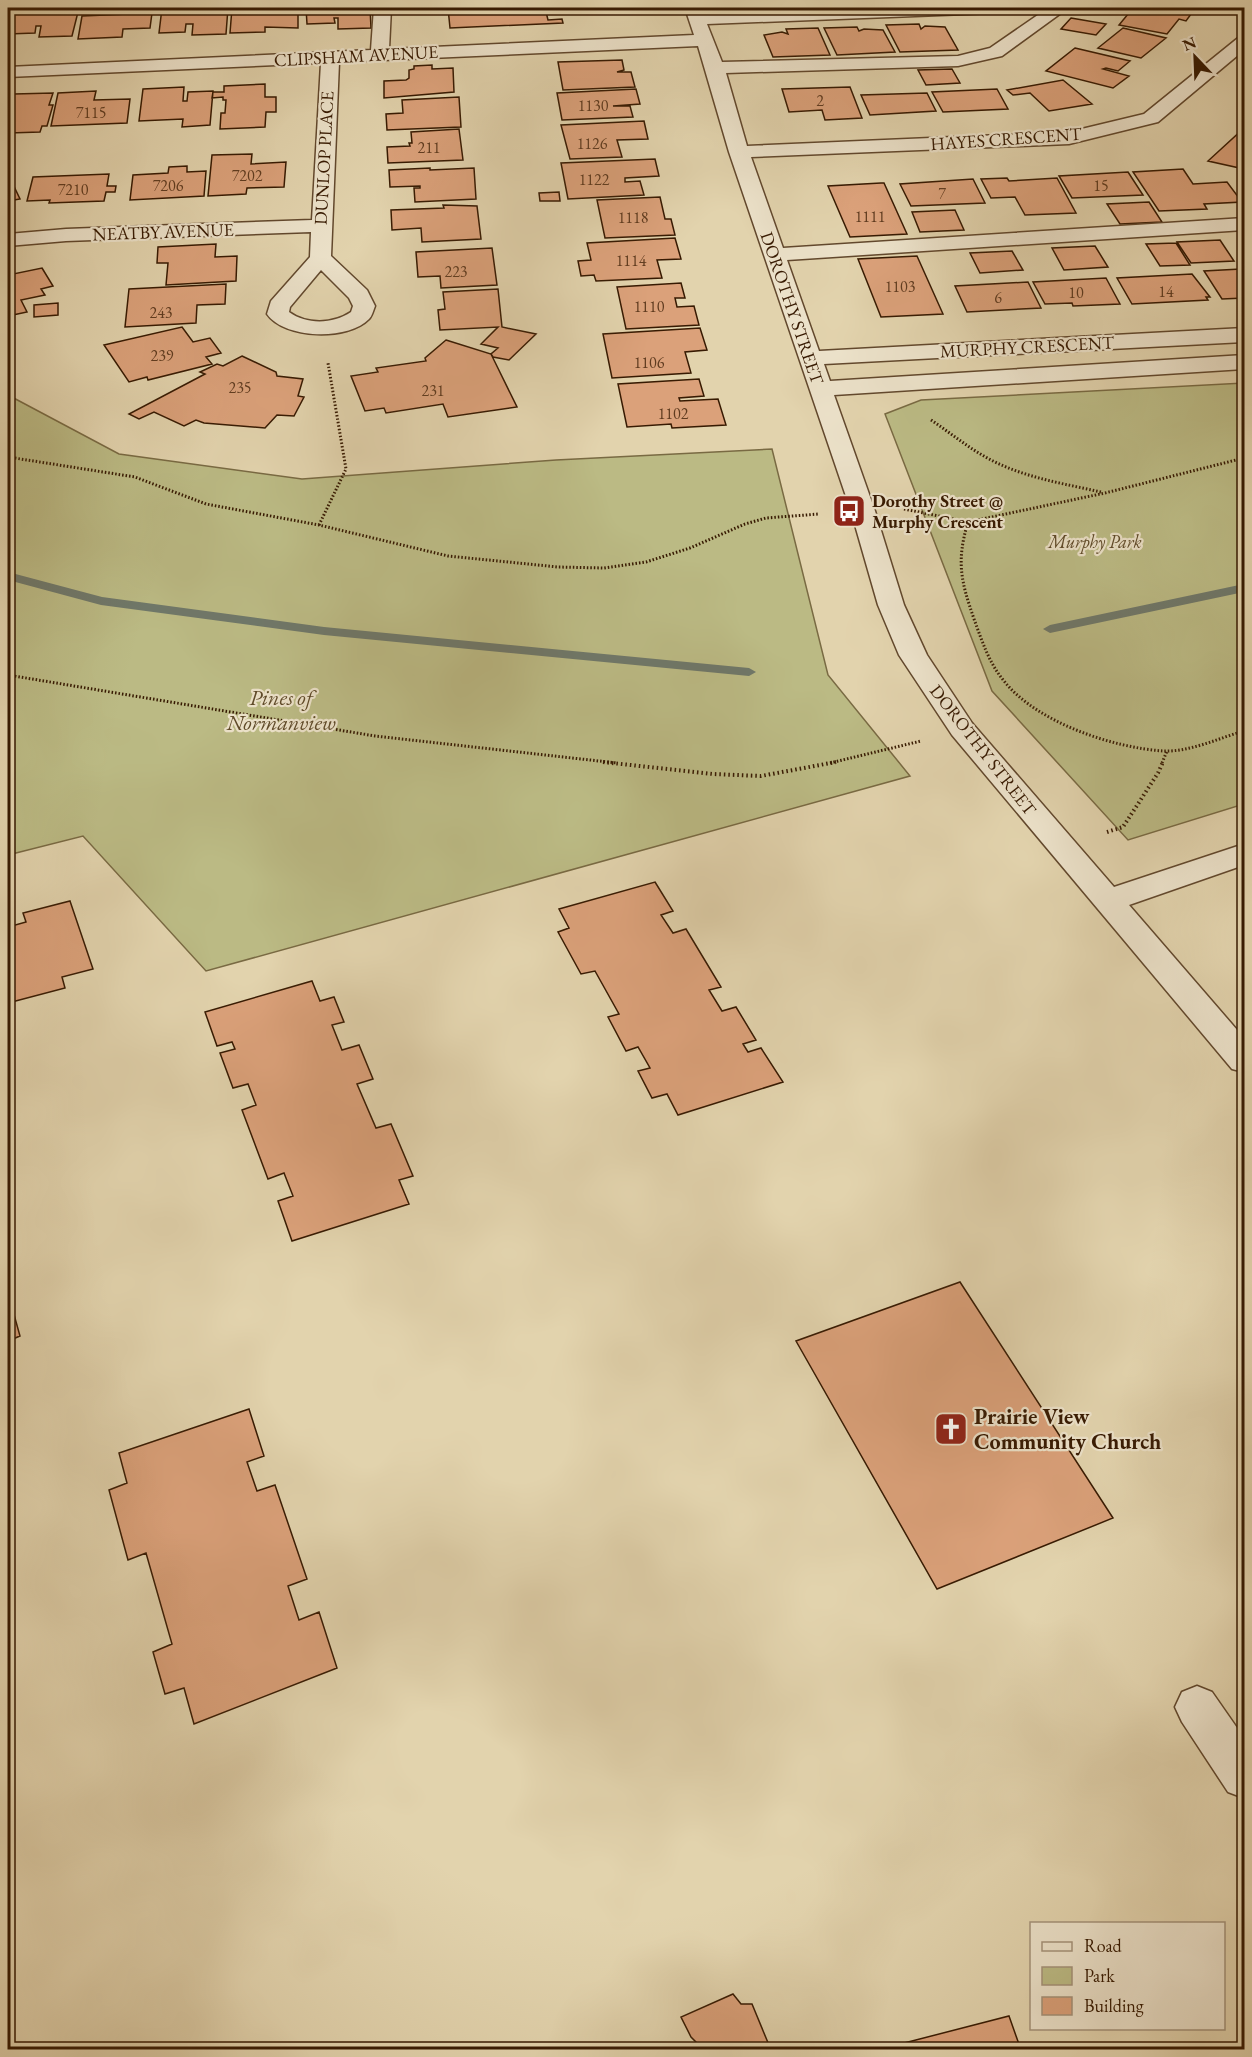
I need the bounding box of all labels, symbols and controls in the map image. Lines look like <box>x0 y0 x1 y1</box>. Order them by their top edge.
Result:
north arrow <box>1165 27 1225 87</box>
text: N <box>1179 31 1199 56</box>
street label: CLIPSHAM AVENUE <box>273 40 439 71</box>
street label: DUNLOP PLACE <box>309 90 338 226</box>
house number: 2 <box>816 90 824 111</box>
house number: 1130 <box>578 95 609 116</box>
house number: 7115 <box>76 102 106 123</box>
street label: HAYES CRESCENT <box>930 122 1083 155</box>
house number: 1126 <box>577 133 608 154</box>
house number: 211 <box>417 137 441 158</box>
house number: 7202 <box>232 165 263 186</box>
house number: 1122 <box>579 169 610 190</box>
house number: 7206 <box>153 175 184 196</box>
house number: 15 <box>1093 175 1109 196</box>
house number: 7210 <box>58 179 89 200</box>
house number: 7 <box>938 183 946 204</box>
house number: 1111 <box>855 206 885 227</box>
house number: 1118 <box>618 207 649 228</box>
street label: NEATBY AVENUE <box>92 218 234 245</box>
street label: DOROTHY STREET <box>756 229 830 388</box>
house number: 1114 <box>616 250 647 271</box>
house number: 223 <box>444 261 468 282</box>
house number: 1103 <box>885 276 916 297</box>
house number: 14 <box>1158 281 1174 302</box>
house number: 10 <box>1068 282 1084 303</box>
house number: 6 <box>994 287 1002 308</box>
house number: 1110 <box>634 296 665 317</box>
house number: 243 <box>149 302 173 323</box>
street label: MURPHY CRESCENT <box>939 330 1116 363</box>
house number: 239 <box>150 345 174 366</box>
house number: 1106 <box>634 352 665 373</box>
house number: 235 <box>228 377 252 398</box>
house number: 231 <box>421 380 445 401</box>
house number: 1102 <box>658 403 689 424</box>
place label: Dorothy Street @ Murphy Crescent <box>872 489 1003 533</box>
bus stop icon: Dorothy Street @ Murphy Crescent <box>831 493 867 529</box>
park label: Murphy Park <box>1047 530 1142 554</box>
street label: DOROTHY STREET <box>925 680 1042 820</box>
park label: Pines of Normanview <box>225 683 336 737</box>
place label: Prairie View Community Church <box>974 1402 1161 1456</box>
church icon: Prairie View Community Church <box>933 1411 969 1447</box>
legend <box>1030 1922 1225 2030</box>
text: Road <box>1084 1934 1123 1957</box>
text: Park <box>1084 1964 1115 1987</box>
text: Building <box>1084 1994 1144 2017</box>

